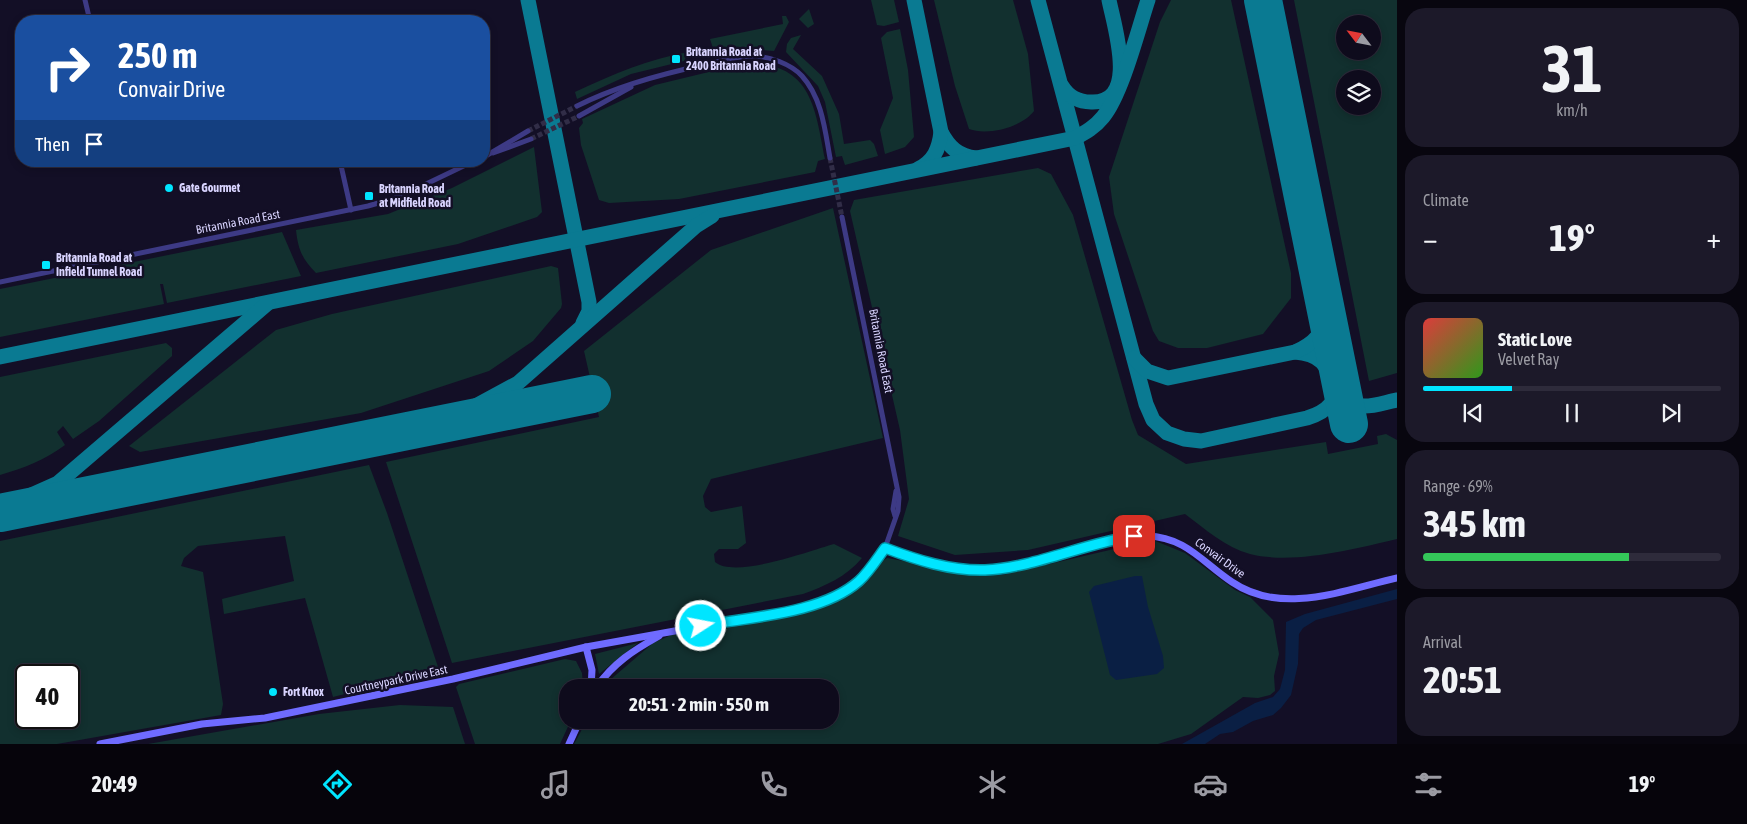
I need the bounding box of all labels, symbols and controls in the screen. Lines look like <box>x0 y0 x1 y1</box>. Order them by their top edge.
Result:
north arrow <box>1336 15 1381 60</box>
map controls <box>1336 15 1381 115</box>
text: 31 <box>1541 31 1603 106</box>
icon: right <box>35 35 100 100</box>
text: 250 m <box>118 35 197 75</box>
place label: Britannia Road at 2400 Britannia Road <box>686 45 776 73</box>
marker: Britannia Road at 2400 Britannia Road <box>670 53 682 65</box>
button: layers <box>1336 70 1381 115</box>
text: Convair Drive <box>118 76 225 102</box>
text: km/h <box>1556 101 1588 119</box>
icon: arrive <box>80 130 108 158</box>
text: Then <box>35 133 70 155</box>
place label: Gate Gourmet <box>179 181 241 195</box>
marker: Gate Gourmet <box>163 182 175 194</box>
place label: Britannia Road at Midfield Road <box>379 182 451 210</box>
marker: Britannia Road at Midfield Road <box>363 190 375 202</box>
text: Climate <box>1423 191 1469 209</box>
street label: Britannia Road East <box>195 207 282 237</box>
text: 19° <box>1549 216 1595 259</box>
text: − <box>1423 222 1438 254</box>
text: + <box>1706 222 1721 254</box>
place label: Britannia Road at Infield Tunnel Road <box>56 251 142 279</box>
marker: Britannia Road at Infield Tunnel Road <box>40 259 52 271</box>
street label: Britannia Road East <box>866 308 896 395</box>
text: Static Love <box>1498 328 1572 350</box>
text: Velvet Ray <box>1498 350 1559 368</box>
icon: previous <box>1459 399 1487 427</box>
icon: pause <box>1558 399 1586 427</box>
icon: next <box>1657 399 1685 427</box>
text: Range · 69% <box>1423 477 1493 495</box>
text: 345 km <box>1423 502 1526 545</box>
pin <box>1113 515 1155 557</box>
icon: arrive <box>1120 522 1148 550</box>
street label: Convair Drive <box>1192 535 1248 581</box>
position arrow <box>674 599 726 651</box>
text: Arrival <box>1423 633 1462 651</box>
text: 20:51 <box>1423 658 1502 701</box>
street label: Courtneypark Drive East <box>343 662 449 698</box>
speed limit sign: 40 <box>15 664 80 729</box>
place label: Fort Knox <box>283 685 324 699</box>
marker: Fort Knox <box>267 686 279 698</box>
text: 20:51 · 2 min · 550 m <box>629 693 769 715</box>
icon: directions <box>320 767 355 802</box>
icon: music <box>538 767 573 802</box>
icon: phone <box>756 767 791 802</box>
icon: climate <box>975 767 1010 802</box>
icon: car <box>1193 767 1228 802</box>
icon: filters <box>1411 767 1446 802</box>
text: 20:49 <box>92 771 137 797</box>
text: 19° <box>1629 771 1655 797</box>

